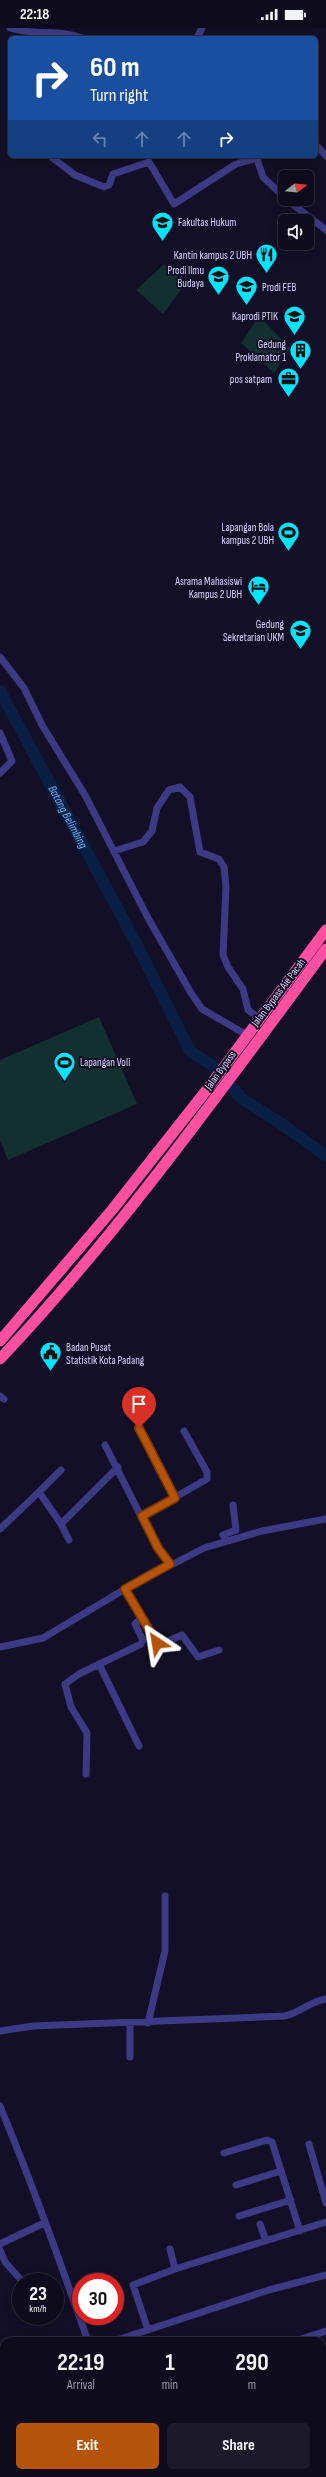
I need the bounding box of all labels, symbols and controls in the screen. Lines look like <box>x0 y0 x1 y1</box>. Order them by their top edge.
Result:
text: 22:18 <box>20 5 49 24</box>
text: 60 m <box>90 51 139 84</box>
icon: right <box>24 52 76 104</box>
text: Turn right <box>90 85 148 106</box>
icon: left <box>89 128 111 150</box>
icon: ahead <box>131 128 153 150</box>
icon: ahead <box>173 128 195 150</box>
icon: right <box>215 128 237 150</box>
north arrow <box>278 170 314 206</box>
map controls <box>278 170 314 250</box>
school or university icon: Fakultas Hukum <box>149 209 175 242</box>
button: sound <box>278 214 314 250</box>
place label: Fakultas Hukum <box>178 216 236 229</box>
restaurant icon: Kantin kampus 2 UBH <box>254 242 280 275</box>
place label: Kantin kampus 2 UBH <box>174 249 252 262</box>
school or university icon: Prodi Ilmu Budaya <box>206 263 232 296</box>
place label: Prodi Ilmu Budaya <box>168 264 204 290</box>
school or university icon: Prodi FEB <box>234 274 260 307</box>
place label: Prodi FEB <box>262 281 296 294</box>
school or university icon: Kaprodi PTIK <box>281 303 307 336</box>
place label: Kaprodi PTIK <box>232 310 278 323</box>
building icon: Gedung Proklamator 1 <box>288 337 314 370</box>
place label: Gedung Proklamator 1 <box>235 338 287 364</box>
office icon: pos satpam <box>275 366 301 399</box>
place label: pos satpam <box>230 373 272 386</box>
sports icon: Lapangan Bola kampus 2 UBH <box>276 520 302 553</box>
place label: Lapangan Bola kampus 2 UBH <box>221 521 274 547</box>
hotel icon: Asrama Mahasiswi Kampus 2 UBH <box>245 574 271 607</box>
place label: Asrama Mahasiswi Kampus 2 UBH <box>174 575 242 601</box>
school or university icon: Gedung Sekretarian UKM <box>287 617 313 650</box>
place label: Gedung Sekretarian UKM <box>223 618 285 644</box>
water label: Batang Belimbing <box>44 783 91 851</box>
street label: Jalan Bypass Aie Pacah <box>248 956 308 1030</box>
street label: Jalan Bypass <box>201 1048 239 1093</box>
sports icon: Lapangan Voli <box>51 1049 77 1082</box>
place label: Lapangan Voli <box>80 1056 130 1069</box>
public building icon: Badan Pusat Statistik Kota Padang <box>37 1340 63 1373</box>
place label: Badan Pusat Statistik Kota Padang <box>66 1341 145 1367</box>
pin <box>122 1387 156 1428</box>
icon: arrive <box>128 1393 150 1415</box>
position arrow <box>136 1622 178 1664</box>
speed limit sign: 30 <box>72 2273 124 2325</box>
text: 23 <box>29 2282 47 2306</box>
text: km/h <box>29 2303 47 2315</box>
text: 22:19 <box>57 2348 104 2377</box>
text: 1 <box>165 2348 175 2377</box>
text: 290 <box>235 2348 269 2377</box>
text: Arrival <box>67 2377 95 2393</box>
text: min <box>162 2377 178 2393</box>
text: m <box>248 2377 256 2393</box>
button: Exit <box>16 2423 159 2469</box>
button: Share <box>167 2423 310 2469</box>

